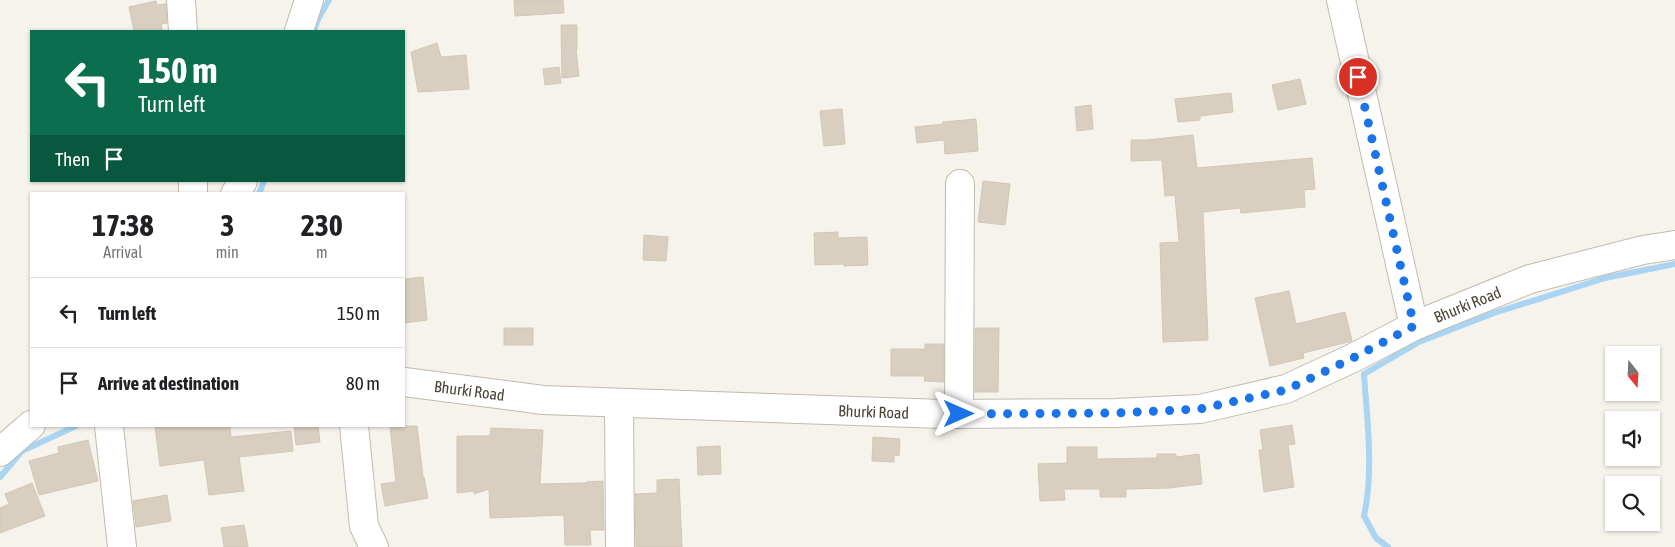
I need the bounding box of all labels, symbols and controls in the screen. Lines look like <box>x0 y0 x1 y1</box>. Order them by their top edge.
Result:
icon: left <box>55 50 120 115</box>
text: 150 m <box>138 50 217 90</box>
pin <box>1337 56 1379 98</box>
icon: arrive <box>1344 63 1372 91</box>
text: Turn left <box>138 91 205 117</box>
icon: arrive <box>100 145 128 173</box>
text: Then <box>55 148 90 170</box>
text: 17:38 <box>92 208 154 242</box>
text: 3 <box>220 208 234 242</box>
text: 230 <box>301 208 343 242</box>
text: Arrival <box>103 243 142 261</box>
text: min <box>216 243 239 261</box>
text: m <box>316 243 328 261</box>
street label: Bhurki Road <box>1431 283 1504 326</box>
icon: left <box>55 299 83 327</box>
text: Turn left <box>98 302 156 324</box>
text: 150 m <box>337 302 380 324</box>
north arrow <box>1605 346 1660 401</box>
map controls <box>1605 346 1660 531</box>
icon: arrive <box>55 369 83 397</box>
text: Arrive at destination <box>98 372 239 394</box>
text: 80 m <box>346 372 380 394</box>
street label: Bhurki Road <box>433 377 506 404</box>
position arrow <box>932 387 984 439</box>
street label: Bhurki Road <box>838 401 909 422</box>
button: sound <box>1605 411 1660 466</box>
button: search <box>1605 476 1660 531</box>

